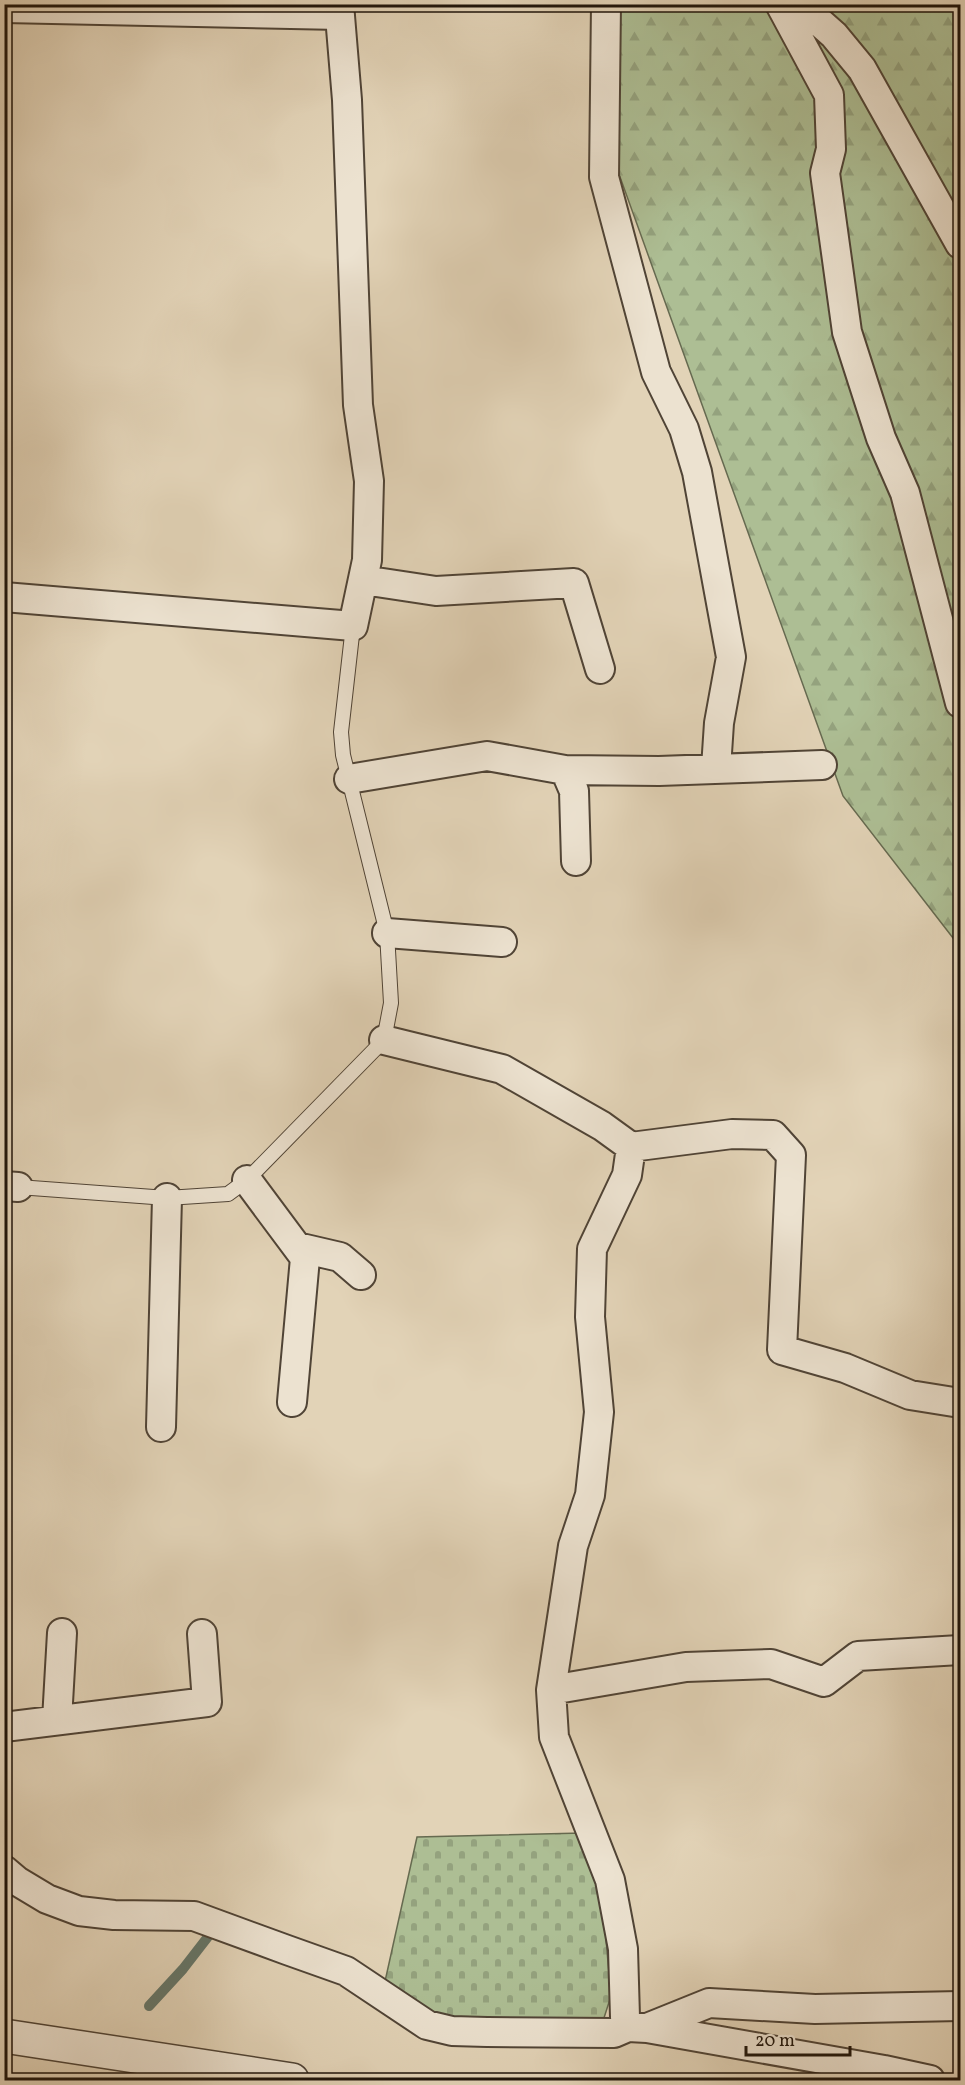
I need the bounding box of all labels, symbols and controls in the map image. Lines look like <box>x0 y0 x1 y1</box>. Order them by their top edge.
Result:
scale bar <box>746 2019 850 2057</box>
text: 20 m <box>755 2029 795 2054</box>

